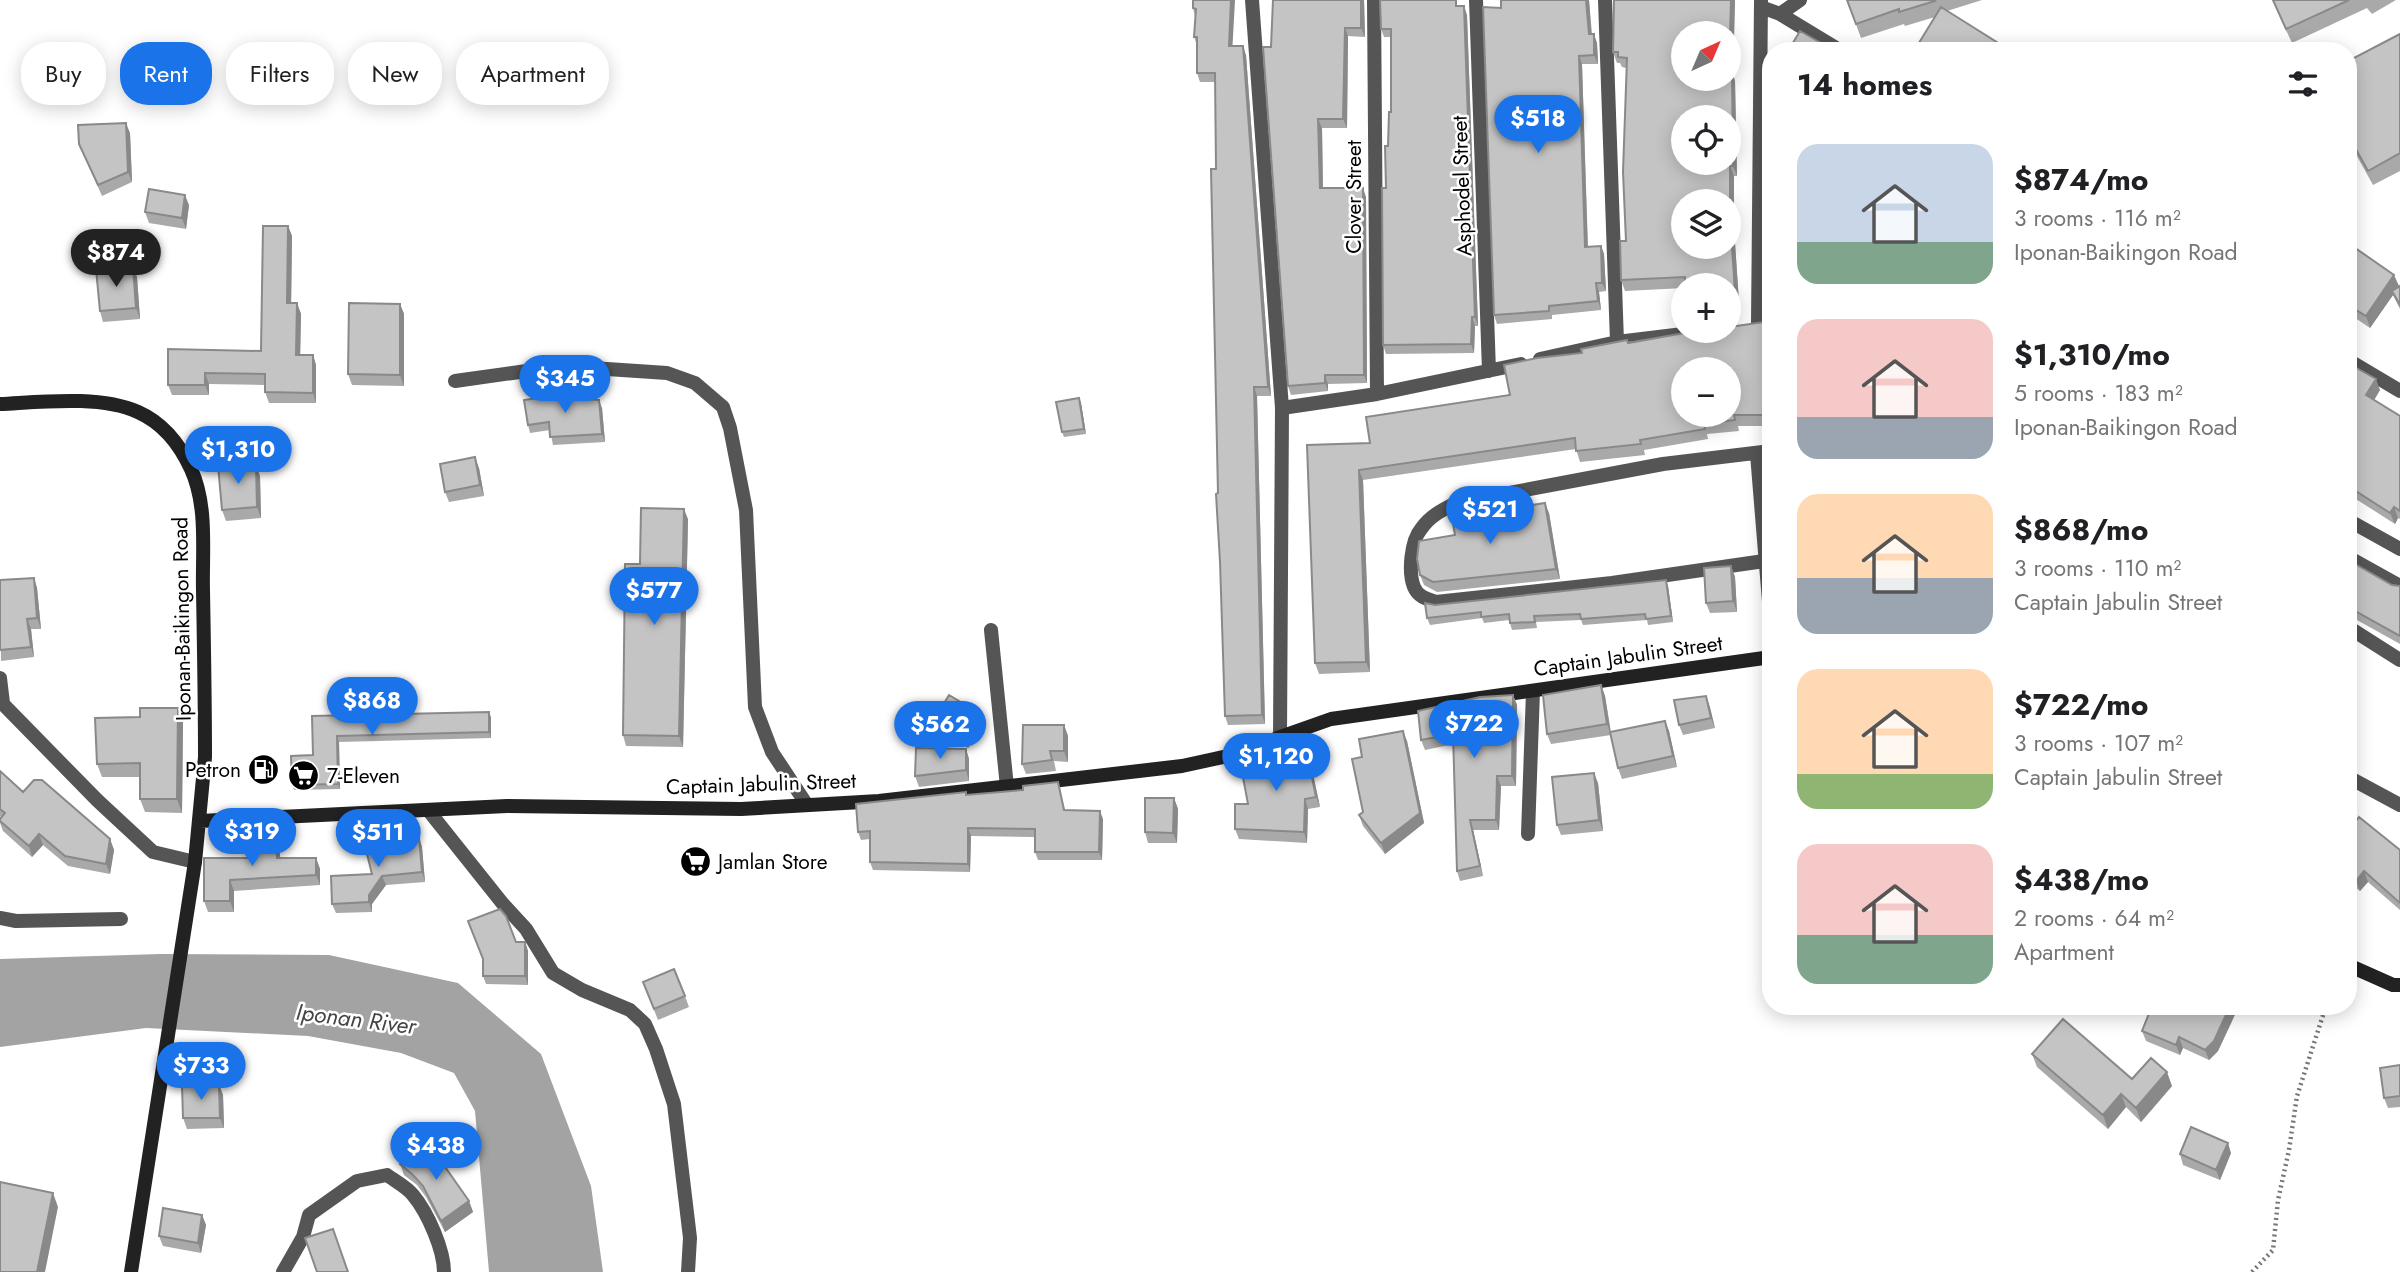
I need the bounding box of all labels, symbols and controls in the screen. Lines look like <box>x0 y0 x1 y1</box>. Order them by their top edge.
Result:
north arrow <box>1671 21 1741 91</box>
map controls <box>1671 21 1741 427</box>
chip: Buy <box>21 42 106 105</box>
chip: Rent <box>120 42 212 105</box>
chip: Filters <box>226 42 334 105</box>
chip: New <box>348 42 442 105</box>
chip: Apartment <box>456 42 609 105</box>
text: 14 homes <box>1797 63 1932 106</box>
icon: filters <box>2284 65 2322 103</box>
pin: $518 <box>1497 96 1579 155</box>
text: $518 <box>1510 101 1566 135</box>
button: locate <box>1671 105 1741 175</box>
street label: Asphodel Street <box>1445 115 1479 257</box>
street label: Clover Street <box>1339 140 1369 254</box>
text: $874/mo <box>2014 158 2149 201</box>
icon: home <box>1853 172 1937 256</box>
button: layers <box>1671 189 1741 259</box>
text: 3 rooms · 116 m² <box>2014 201 2181 235</box>
pin: $874 <box>75 230 157 289</box>
text: $874 <box>87 235 145 269</box>
text: Iponan-Baikingon Road <box>2014 235 2238 269</box>
button: + <box>1671 273 1741 343</box>
text: $1,310/mo <box>2014 333 2170 376</box>
icon: home <box>1853 347 1937 431</box>
pin: $345 <box>524 356 606 415</box>
button: − <box>1671 357 1741 427</box>
text: $345 <box>535 361 595 395</box>
text: 5 rooms · 183 m² <box>2014 376 2183 410</box>
text: Iponan-Baikingon Road <box>2014 410 2238 444</box>
pin: $1,310 <box>181 426 295 486</box>
text: $1,310 <box>201 432 275 466</box>
pin: $521 <box>1449 486 1531 546</box>
text: $521 <box>1462 492 1518 526</box>
text: $868/mo <box>2014 508 2148 551</box>
street label: Iponan-Baikingon Road <box>165 517 199 721</box>
icon: home <box>1853 522 1937 606</box>
text: 3 rooms · 110 m² <box>2014 551 2181 585</box>
pin: $577 <box>613 568 695 627</box>
text: $577 <box>626 573 682 607</box>
text: Captain Jabulin Street <box>2014 585 2222 619</box>
street label: Captain Jabulin Street <box>1532 628 1724 684</box>
pin: $868 <box>331 678 413 737</box>
text: $868 <box>343 683 401 717</box>
text: $722/mo <box>2014 683 2149 726</box>
icon: home <box>1853 697 1937 781</box>
pin: $722 <box>1433 700 1515 760</box>
pin: $562 <box>899 702 981 761</box>
text: $722 <box>1445 706 1503 740</box>
text: $562 <box>910 707 970 741</box>
text: 3 rooms · 107 m² <box>2014 726 2183 760</box>
pin: $1,120 <box>1219 734 1333 793</box>
text: $1,120 <box>1238 739 1314 773</box>
fuel station icon: Petron <box>247 753 281 787</box>
place label: Petron <box>185 755 241 785</box>
supermarket icon: 7-Eleven <box>287 759 321 793</box>
text: Captain Jabulin Street <box>2014 760 2222 794</box>
place label: 7-Eleven <box>327 761 400 791</box>
street label: Captain Jabulin Street <box>665 766 857 802</box>
pin: $319 <box>211 808 293 868</box>
pin: $511 <box>337 810 419 869</box>
text: $319 <box>224 814 280 848</box>
text: $511 <box>352 815 404 849</box>
supermarket icon: Jamlan Store <box>678 845 712 879</box>
place label: Jamlan Store <box>715 847 828 877</box>
text: $438/mo <box>2014 858 2149 901</box>
icon: home <box>1853 872 1937 956</box>
text: 2 rooms · 64 m² <box>2014 901 2174 935</box>
text: Apartment <box>2014 935 2114 969</box>
water label: Iponan River <box>294 995 419 1043</box>
pin: $733 <box>160 1042 242 1102</box>
text: $733 <box>173 1048 229 1082</box>
pin: $438 <box>395 1122 477 1182</box>
text: $438 <box>406 1128 466 1162</box>

